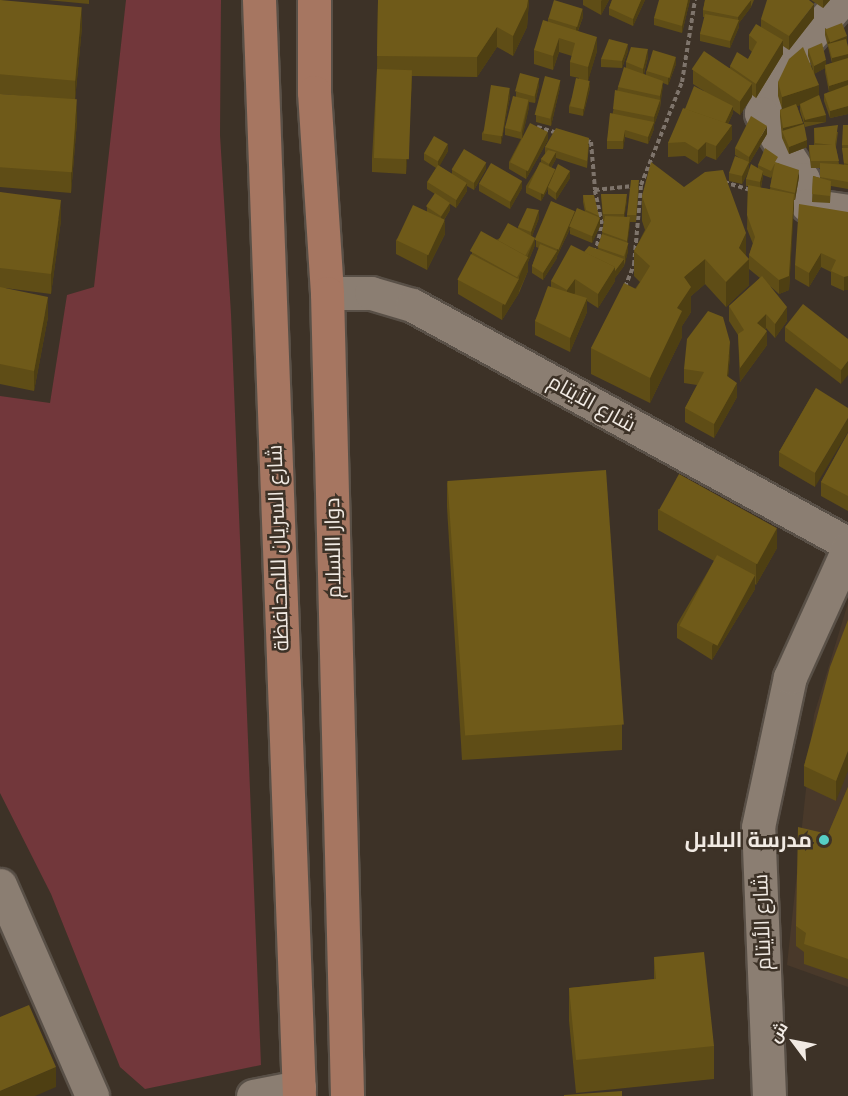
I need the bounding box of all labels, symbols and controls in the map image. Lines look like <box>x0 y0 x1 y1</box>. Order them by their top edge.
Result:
street label: شارع الأيتام <box>544 369 640 437</box>
street label: شارع السريان لللمحافظة <box>262 444 294 652</box>
street label: دوار االسلام <box>320 498 346 598</box>
place label: مدرسة البلابل <box>685 827 812 853</box>
marker: مدرسة البلابل <box>817 833 831 847</box>
street label: شارع الأيتام <box>748 873 776 971</box>
north arrow <box>764 1012 824 1072</box>
text: ش <box>764 1018 793 1046</box>

